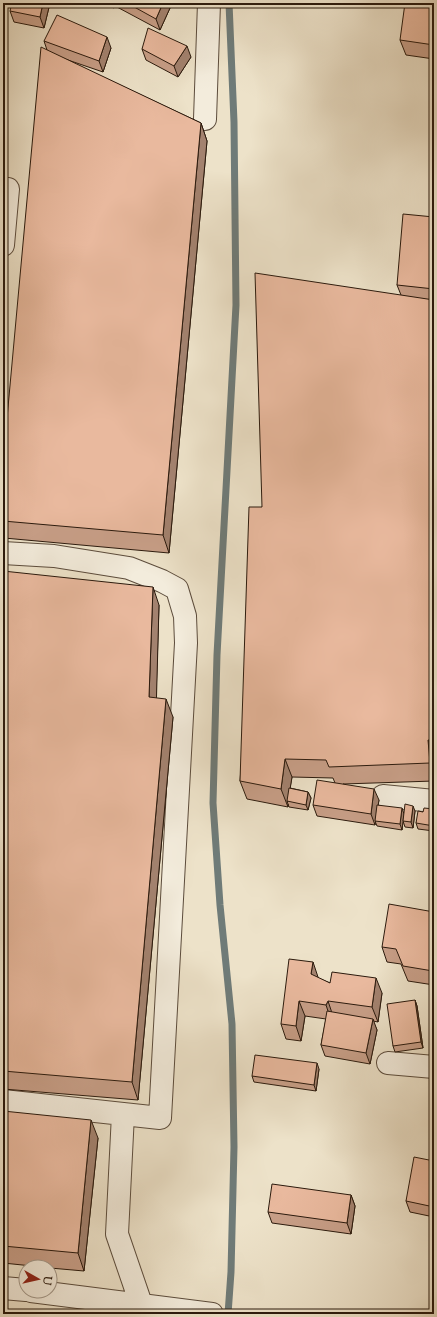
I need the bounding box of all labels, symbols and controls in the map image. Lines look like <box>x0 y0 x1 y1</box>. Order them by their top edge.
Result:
north arrow <box>18 1259 58 1299</box>
text: U <box>38 1274 56 1286</box>

